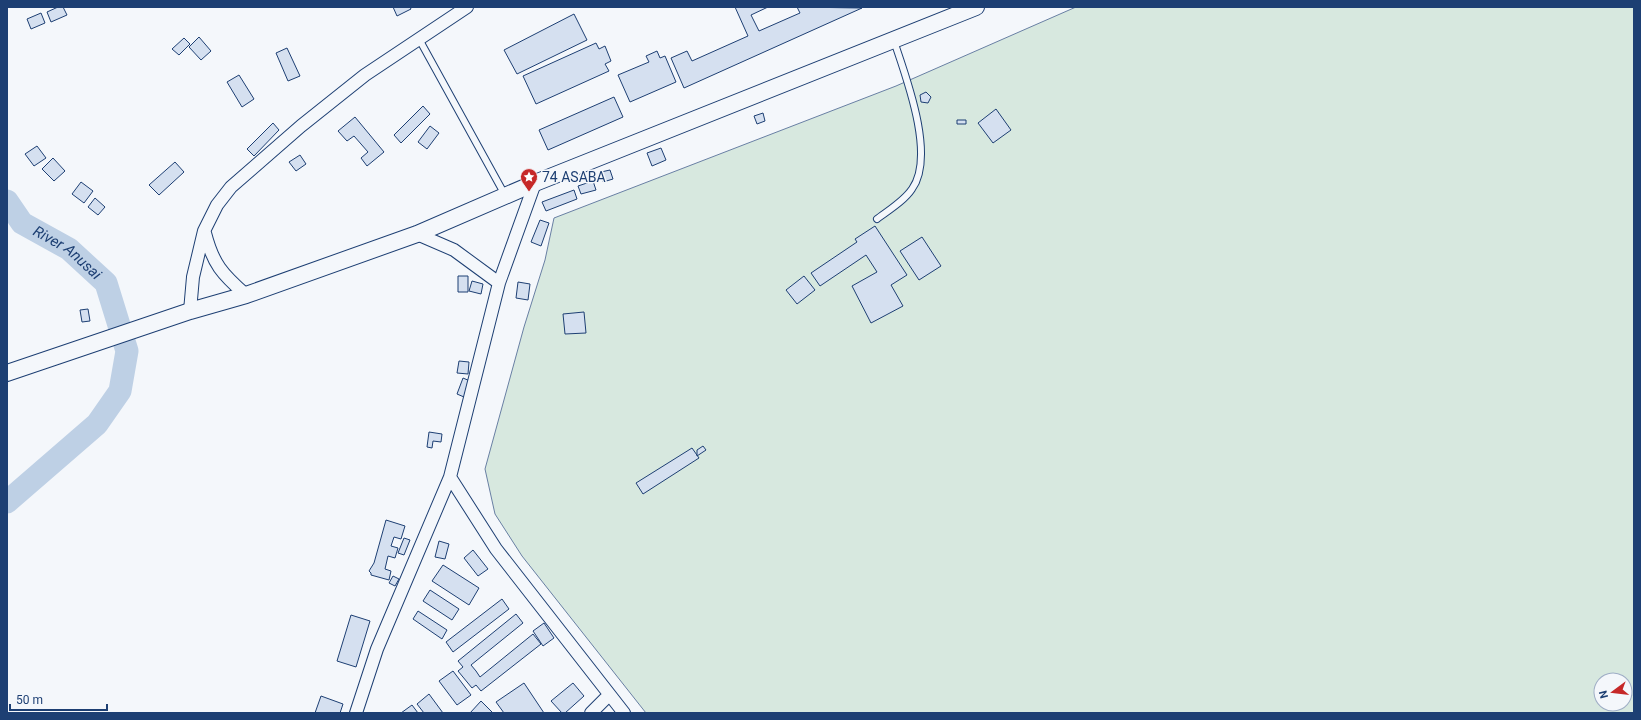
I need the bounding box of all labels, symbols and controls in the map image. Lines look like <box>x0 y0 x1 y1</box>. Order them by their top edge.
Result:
place icon: 74 ASABA <box>519 167 539 192</box>
place label: 74 ASABA <box>542 169 606 185</box>
water label: River Anusai <box>30 222 106 284</box>
north arrow <box>1593 672 1633 712</box>
scale bar <box>10 686 107 712</box>
text: N <box>1596 689 1611 700</box>
text: 50 m <box>16 693 43 707</box>

